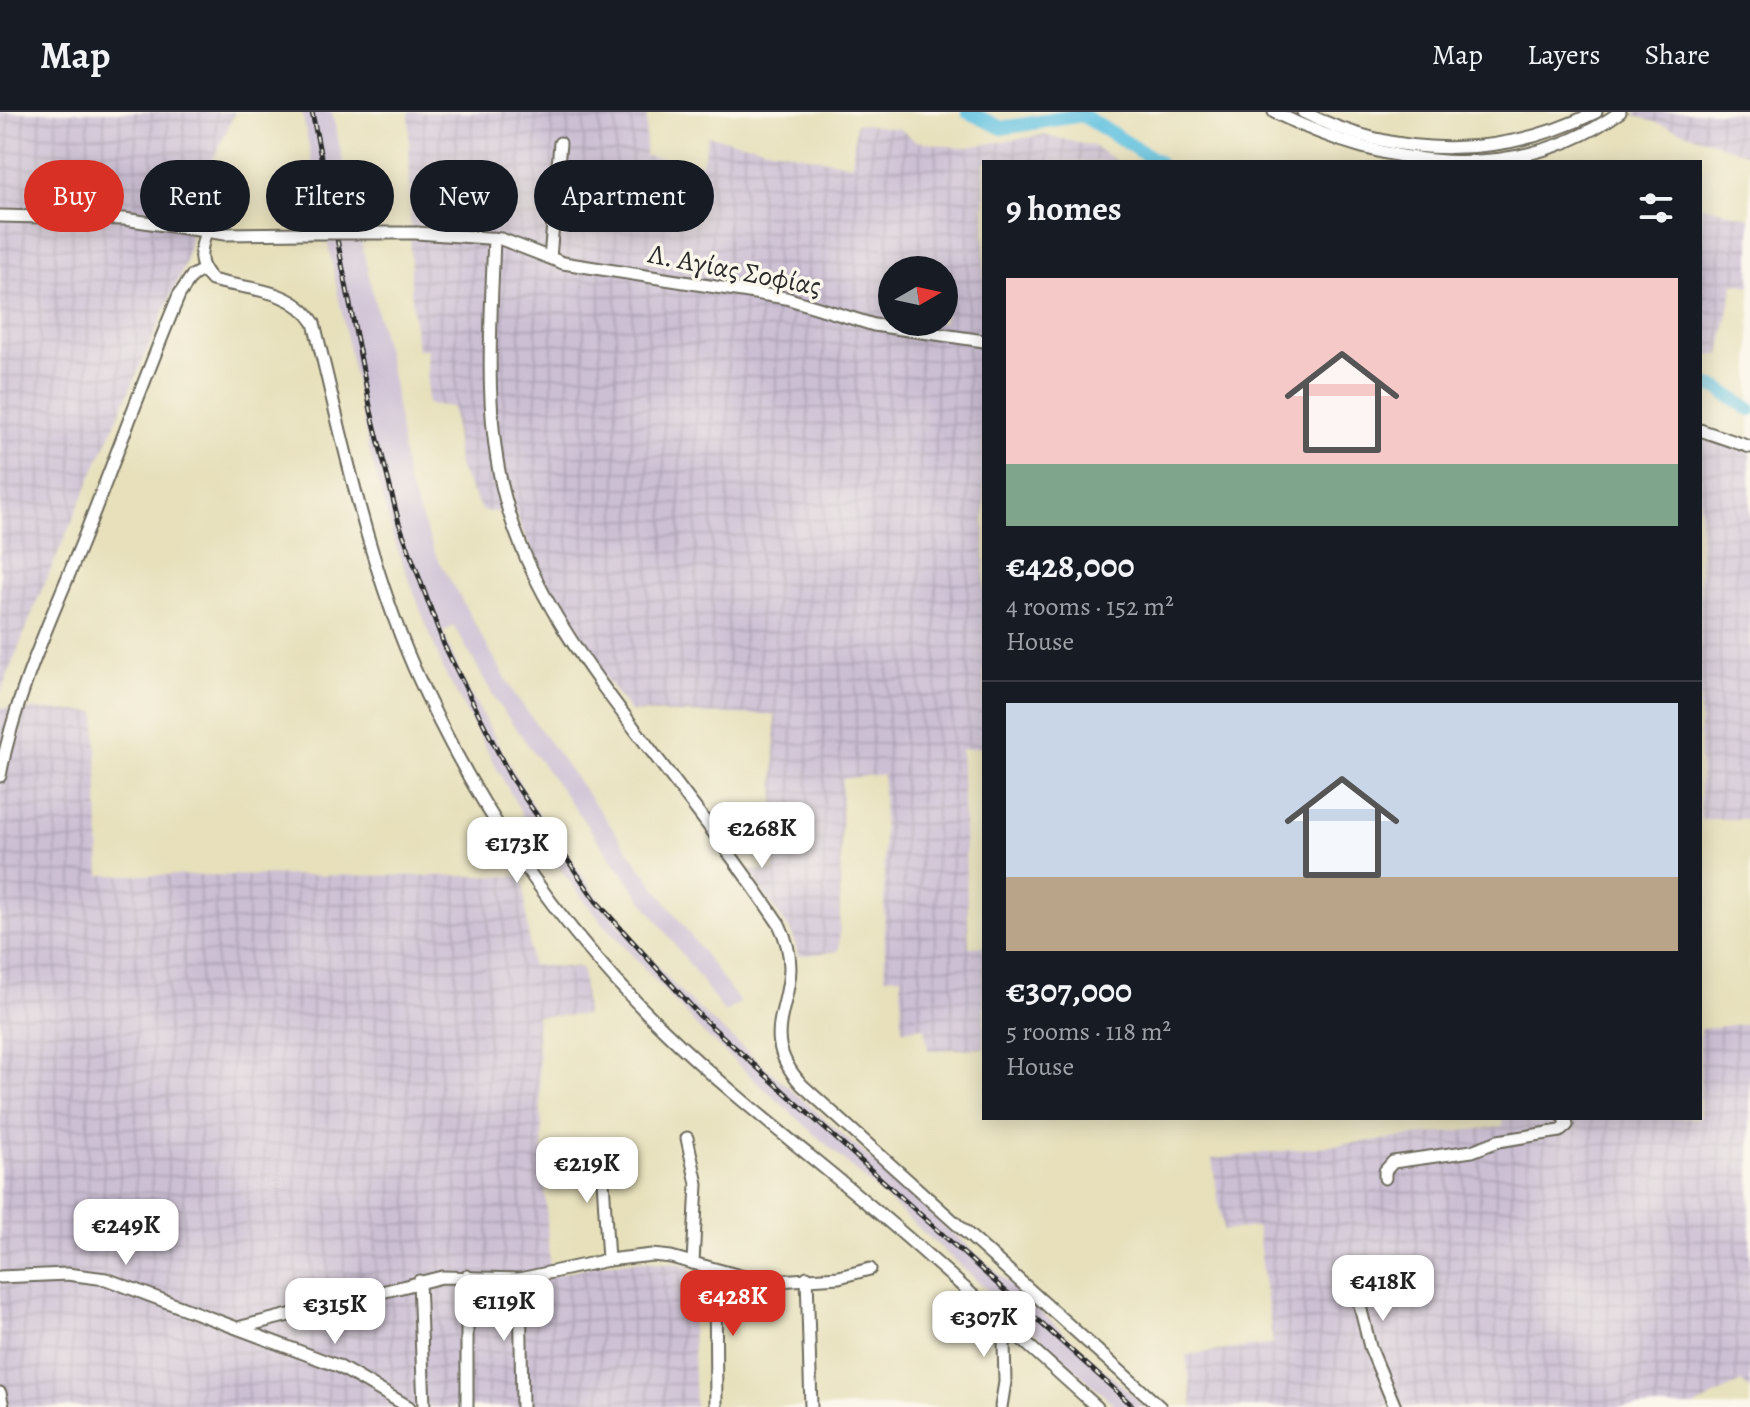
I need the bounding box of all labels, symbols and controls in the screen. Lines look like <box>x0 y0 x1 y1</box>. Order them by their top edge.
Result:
text: Map <box>40 29 110 81</box>
text: Map <box>1432 36 1483 74</box>
text: Layers <box>1527 36 1600 74</box>
text: Share <box>1644 36 1710 74</box>
chip: Buy <box>24 160 124 232</box>
chip: Rent <box>140 160 250 232</box>
chip: Filters <box>266 160 394 232</box>
chip: New <box>410 160 518 232</box>
chip: Apartment <box>534 160 714 232</box>
text: 9 homes <box>1006 185 1122 232</box>
icon: filters <box>1634 186 1678 230</box>
street label: Λ. Αγίας Σοφίας <box>644 234 824 305</box>
north arrow <box>878 256 958 336</box>
map controls <box>878 256 958 336</box>
icon: home <box>1270 330 1414 474</box>
text: €428,000 <box>1006 542 1135 589</box>
text: 4 rooms · 152 m² <box>1006 589 1174 624</box>
text: House <box>1006 624 1074 659</box>
icon: home <box>1270 755 1414 899</box>
pin: €268K <box>706 802 818 870</box>
text: €268K <box>727 810 797 845</box>
pin: €173K <box>461 817 573 885</box>
text: €173K <box>485 825 549 860</box>
text: €307,000 <box>1006 967 1132 1014</box>
text: 5 rooms · 118 m² <box>1006 1014 1171 1049</box>
text: House <box>1006 1049 1074 1084</box>
pin: €219K <box>531 1137 643 1205</box>
text: €219K <box>554 1145 620 1180</box>
pin: €249K <box>70 1199 182 1267</box>
text: €249K <box>92 1207 160 1242</box>
pin: €418K <box>1327 1255 1439 1323</box>
text: €418K <box>1350 1263 1416 1298</box>
pin: €428K <box>677 1270 789 1338</box>
pin: €119K <box>448 1275 560 1343</box>
pin: €315K <box>279 1278 391 1346</box>
text: €428K <box>698 1278 768 1313</box>
text: €119K <box>473 1283 535 1318</box>
text: €315K <box>303 1286 367 1321</box>
pin: €307K <box>928 1291 1040 1359</box>
text: €307K <box>950 1299 1018 1334</box>

